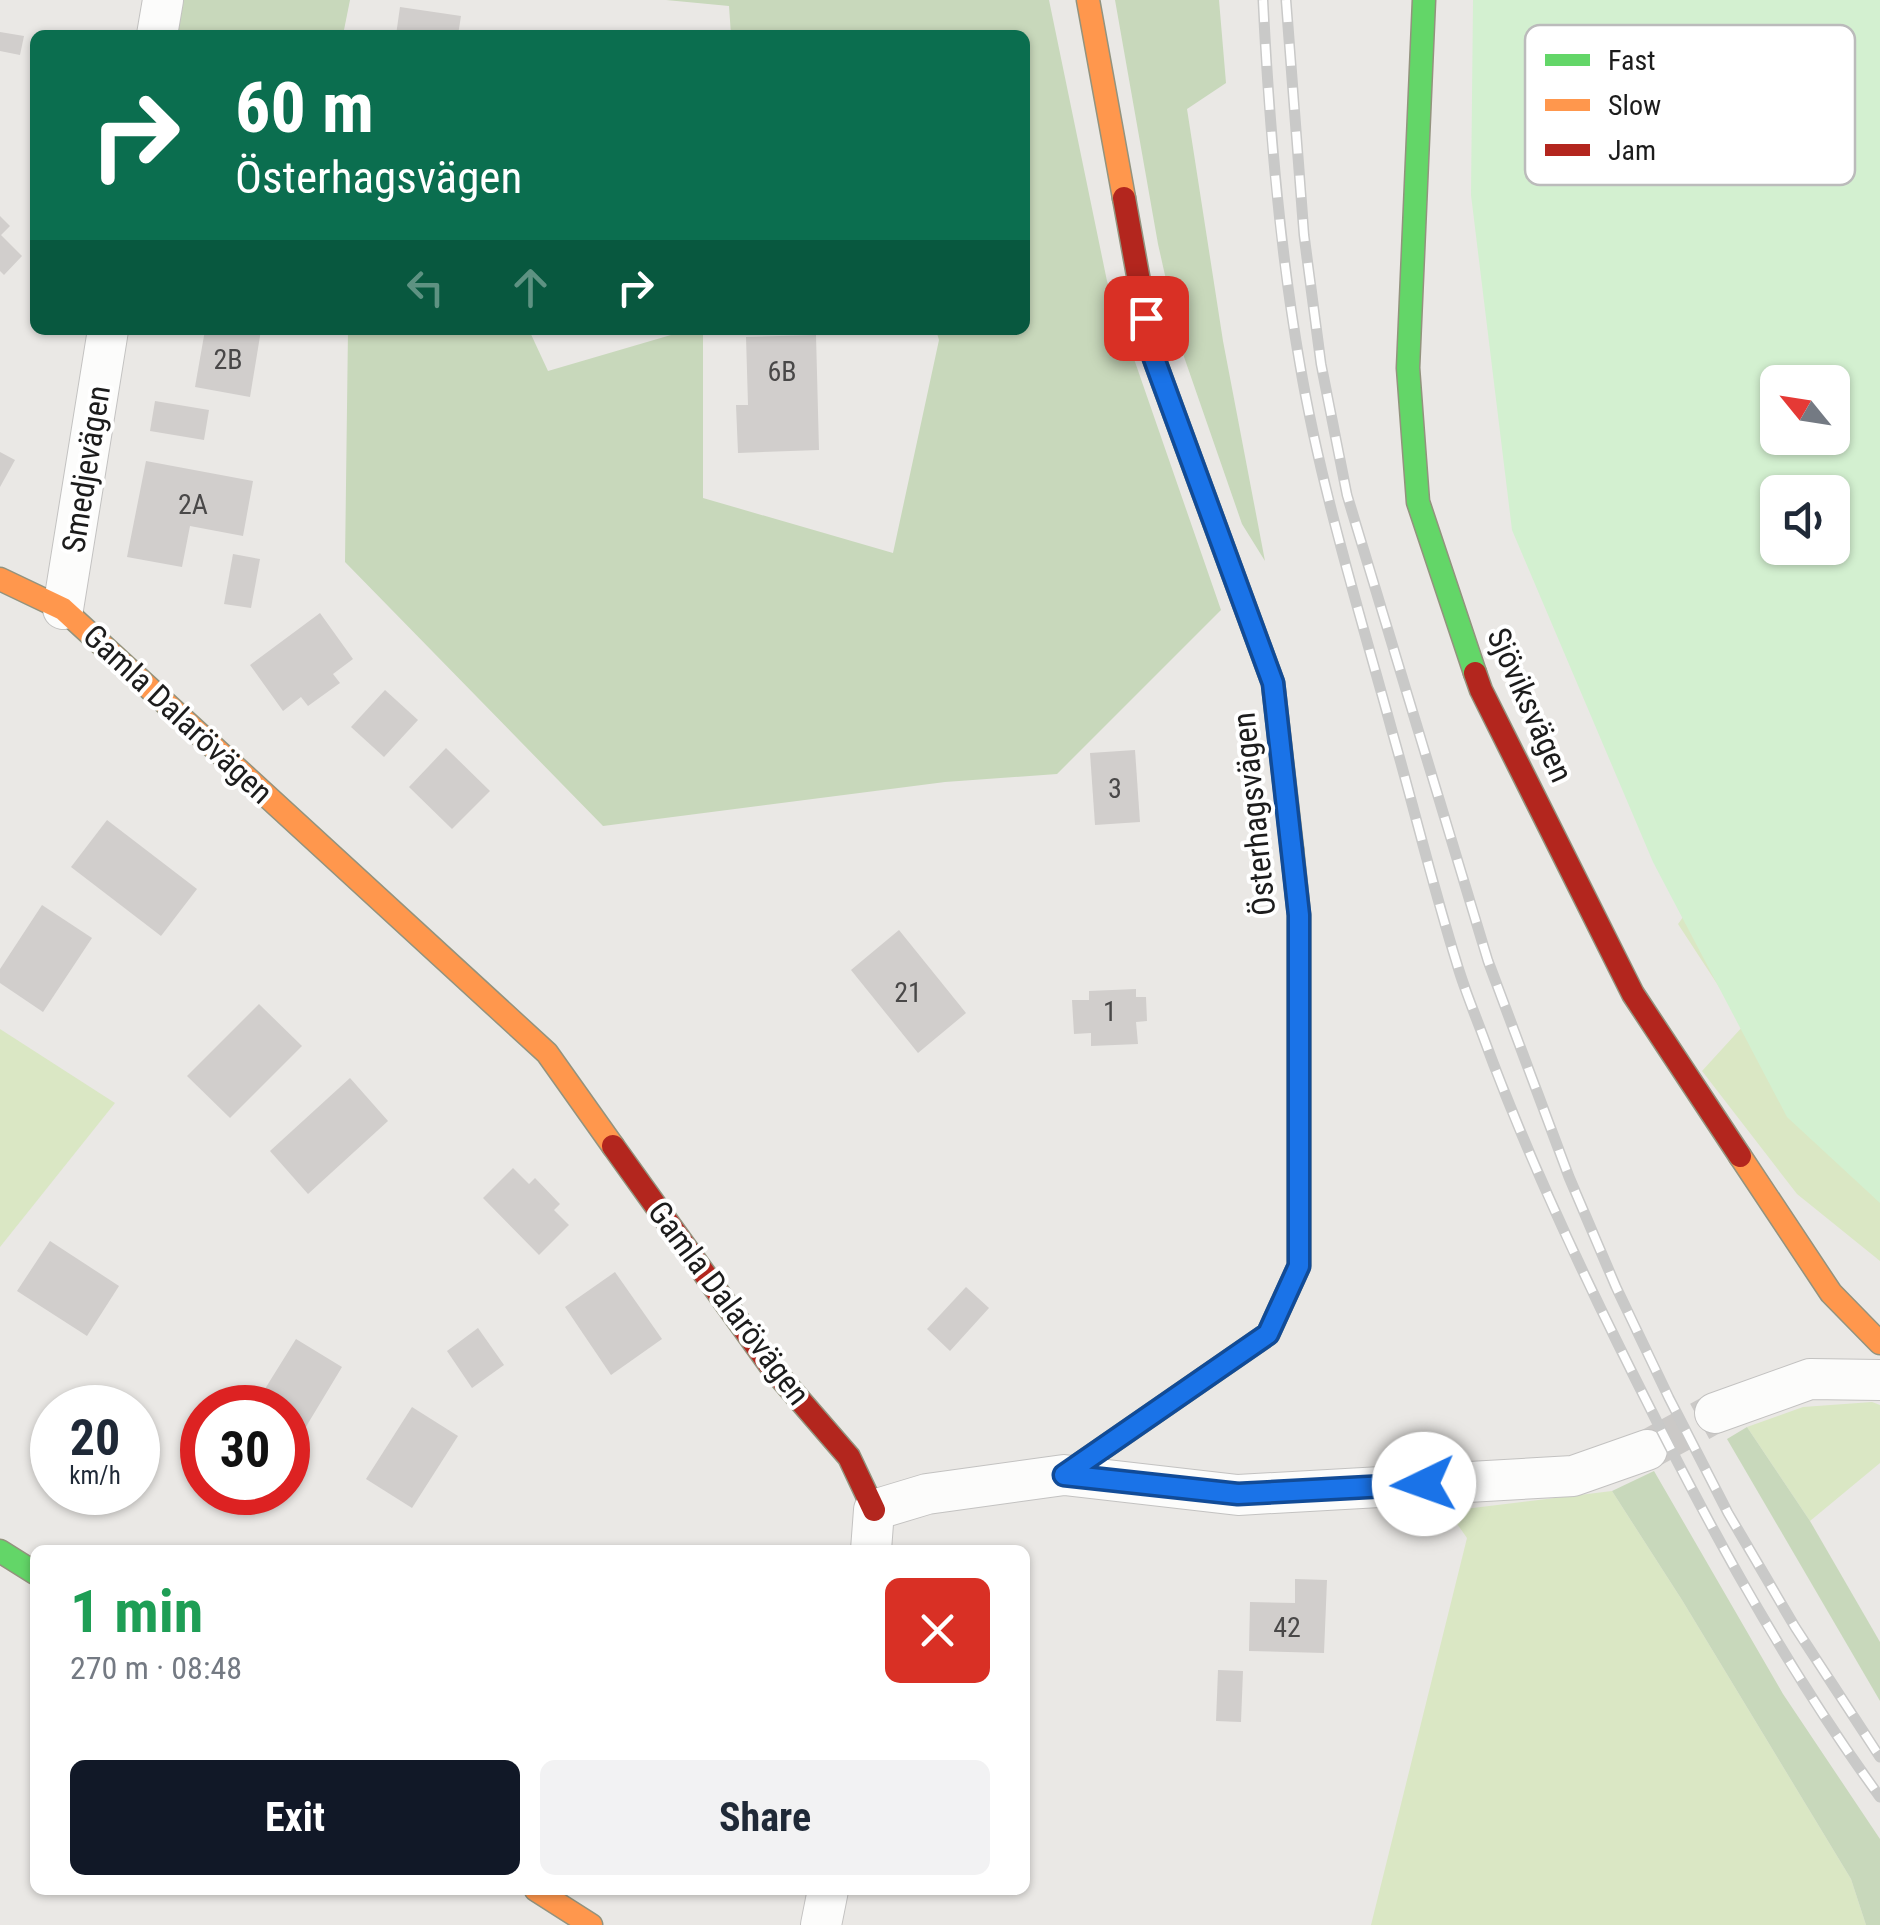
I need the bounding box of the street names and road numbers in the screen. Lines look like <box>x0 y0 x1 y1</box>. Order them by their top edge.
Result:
street label: Smedjevägen <box>54 383 118 555</box>
street label: Gamla Dalarövägen <box>75 617 281 811</box>
street label: Sjöviksvägen <box>1479 622 1581 788</box>
street label: Österhagsvägen <box>1224 710 1284 918</box>
street label: Gamla Dalarövägen <box>640 1194 818 1412</box>

